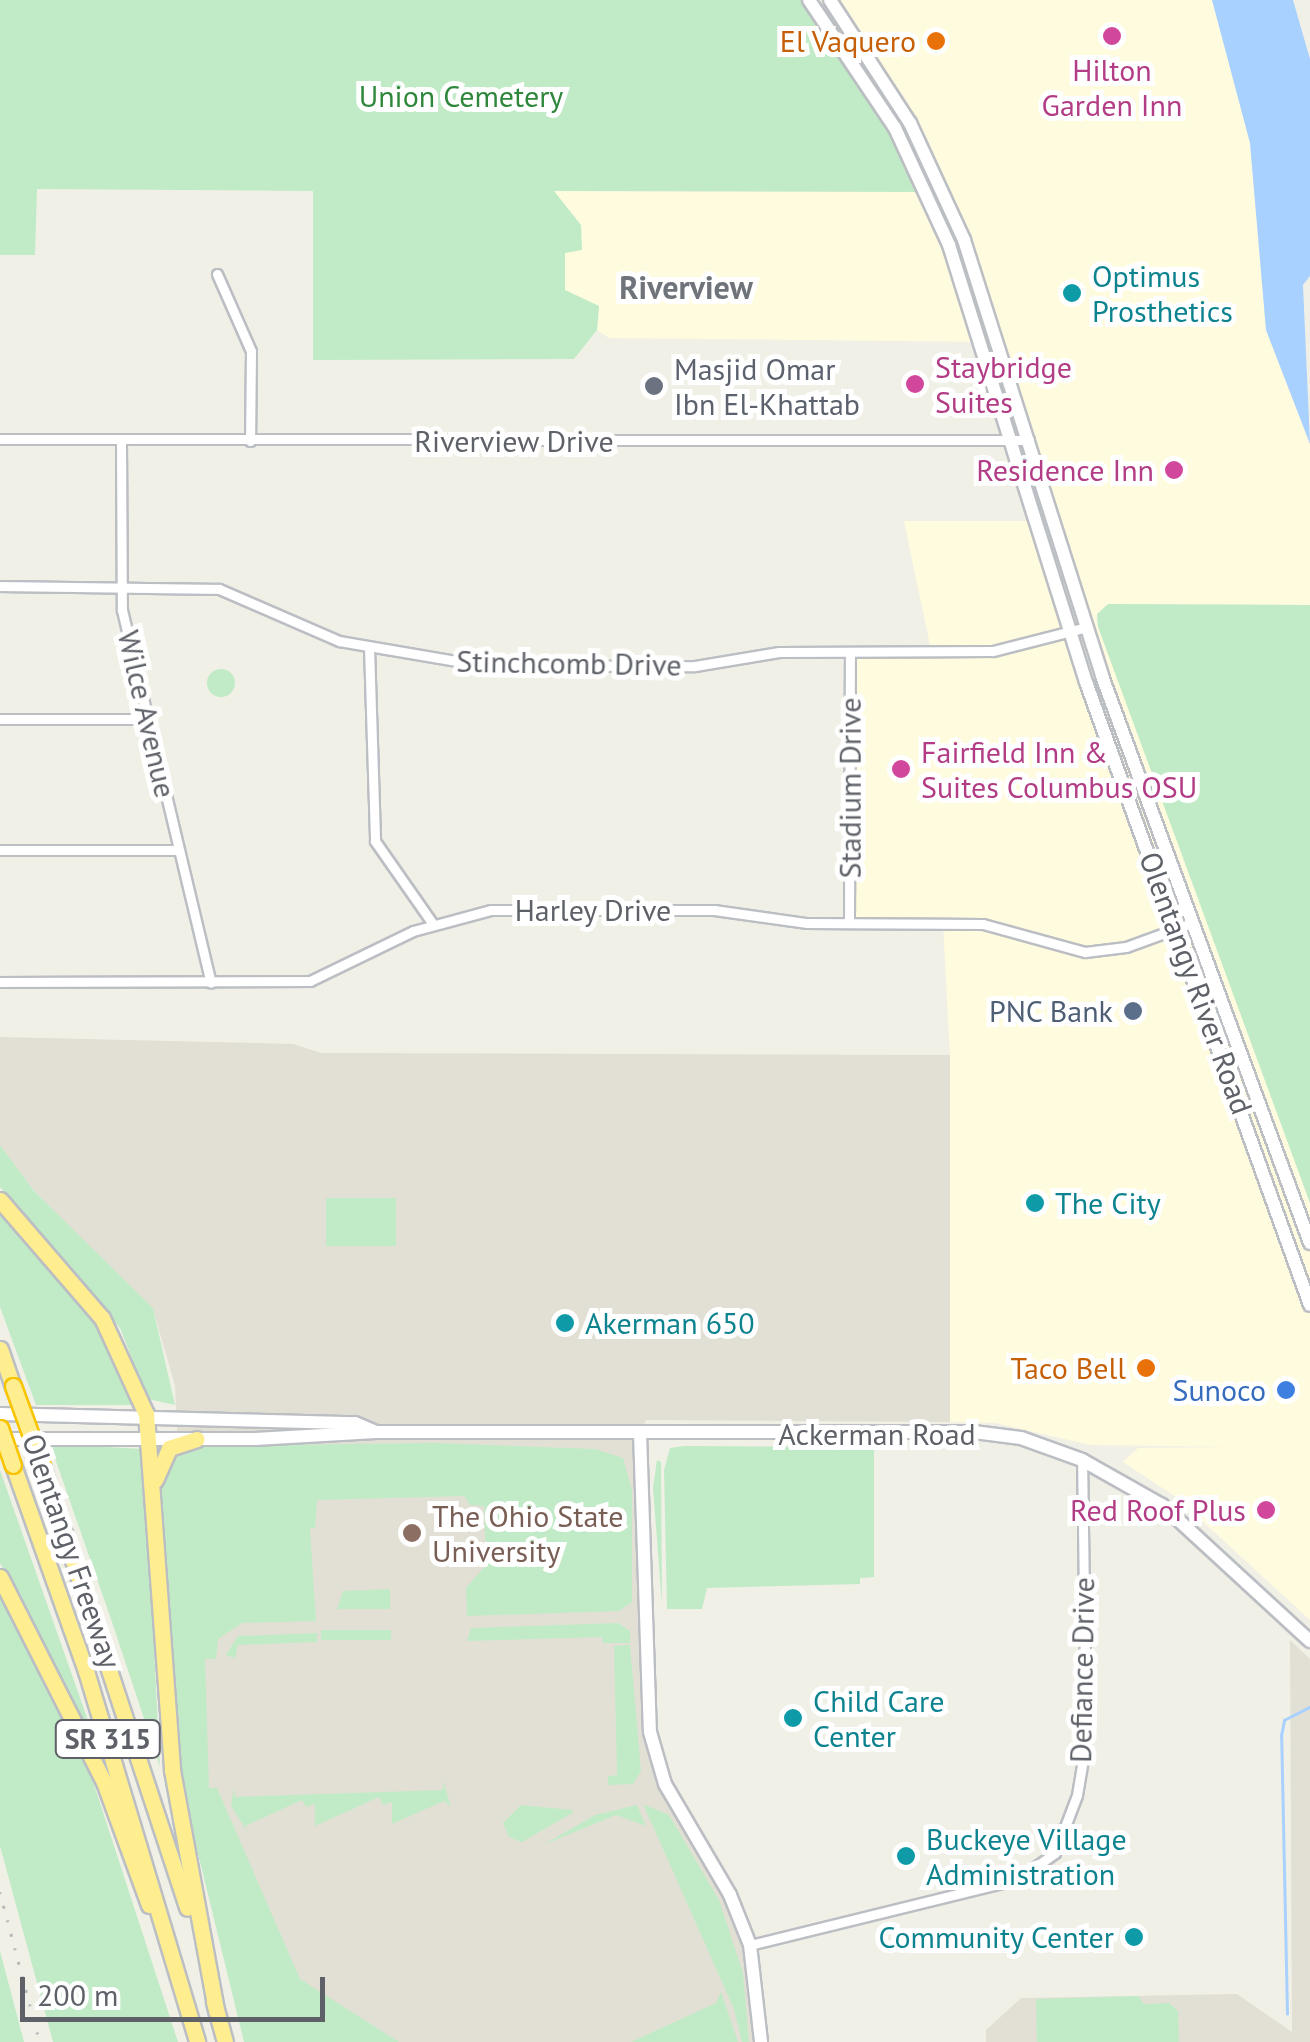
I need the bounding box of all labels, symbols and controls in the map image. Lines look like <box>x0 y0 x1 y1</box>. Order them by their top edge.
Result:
place label: El Vaquero <box>779 23 916 59</box>
marker: Hilton Garden Inn <box>1101 25 1123 47</box>
marker: El Vaquero <box>925 30 947 52</box>
place label: Hilton Garden Inn <box>1042 52 1182 122</box>
park label: Union Cemetery <box>359 78 563 114</box>
place label: Optimus Prosthetics <box>1092 258 1233 328</box>
district label: Riverview <box>619 268 753 306</box>
marker: Optimus Prosthetics <box>1061 282 1083 304</box>
place label: Staybridge Suites <box>935 349 1072 420</box>
place label: Masjid Omar Ibn El-Khattab <box>674 351 860 422</box>
marker: Staybridge Suites <box>904 373 926 395</box>
marker: Masjid Omar Ibn El-Khattab <box>643 375 665 397</box>
street label: Riverview Drive <box>414 423 614 459</box>
place label: Residence Inn <box>976 452 1154 488</box>
marker: Residence Inn <box>1163 459 1185 481</box>
street label: Wilce Avenue <box>110 626 184 802</box>
street label: Stinchcomb Drive <box>456 643 682 683</box>
street label: Stadium Drive <box>832 698 868 878</box>
place label: Fairfield Inn & Suites Columbus OSU <box>921 734 1197 804</box>
marker: Fairfield Inn & Suites Columbus OSU <box>890 758 912 780</box>
street label: Olentangy River Road <box>1132 846 1260 1120</box>
street label: Harley Drive <box>514 892 672 928</box>
place label: PNC Bank <box>988 993 1113 1029</box>
marker: PNC Bank <box>1122 1000 1144 1022</box>
place label: The City <box>1055 1185 1161 1221</box>
marker: The City <box>1024 1192 1046 1214</box>
place label: Akerman 650 <box>585 1305 755 1341</box>
marker: Akerman 650 <box>554 1312 576 1334</box>
place label: Taco Bell <box>1010 1350 1126 1386</box>
marker: Taco Bell <box>1135 1357 1157 1379</box>
place label: Sunoco <box>1172 1372 1266 1408</box>
marker: Sunoco <box>1275 1379 1297 1401</box>
street label: Ackerman Road <box>778 1416 976 1452</box>
street label: Olentangy Freeway <box>15 1428 129 1674</box>
place label: Red Roof Plus <box>1070 1492 1246 1528</box>
place label: The Ohio State University <box>432 1498 623 1568</box>
marker: Red Roof Plus <box>1255 1499 1277 1521</box>
marker: The Ohio State University <box>401 1522 423 1544</box>
street label: Defiance Drive <box>1062 1577 1102 1763</box>
place label: Child Care Center <box>813 1683 944 1754</box>
marker: Child Care Center <box>782 1707 804 1729</box>
road number: SR 315 <box>53 1716 163 1762</box>
place label: Buckeye Village Administration <box>926 1821 1128 1892</box>
marker: Buckeye Village Administration <box>895 1845 917 1867</box>
place label: Community Center <box>877 1919 1114 1955</box>
marker: Community Center <box>1123 1926 1145 1948</box>
scale bar <box>25 1957 330 2019</box>
text: 200 m <box>37 1975 118 2014</box>

